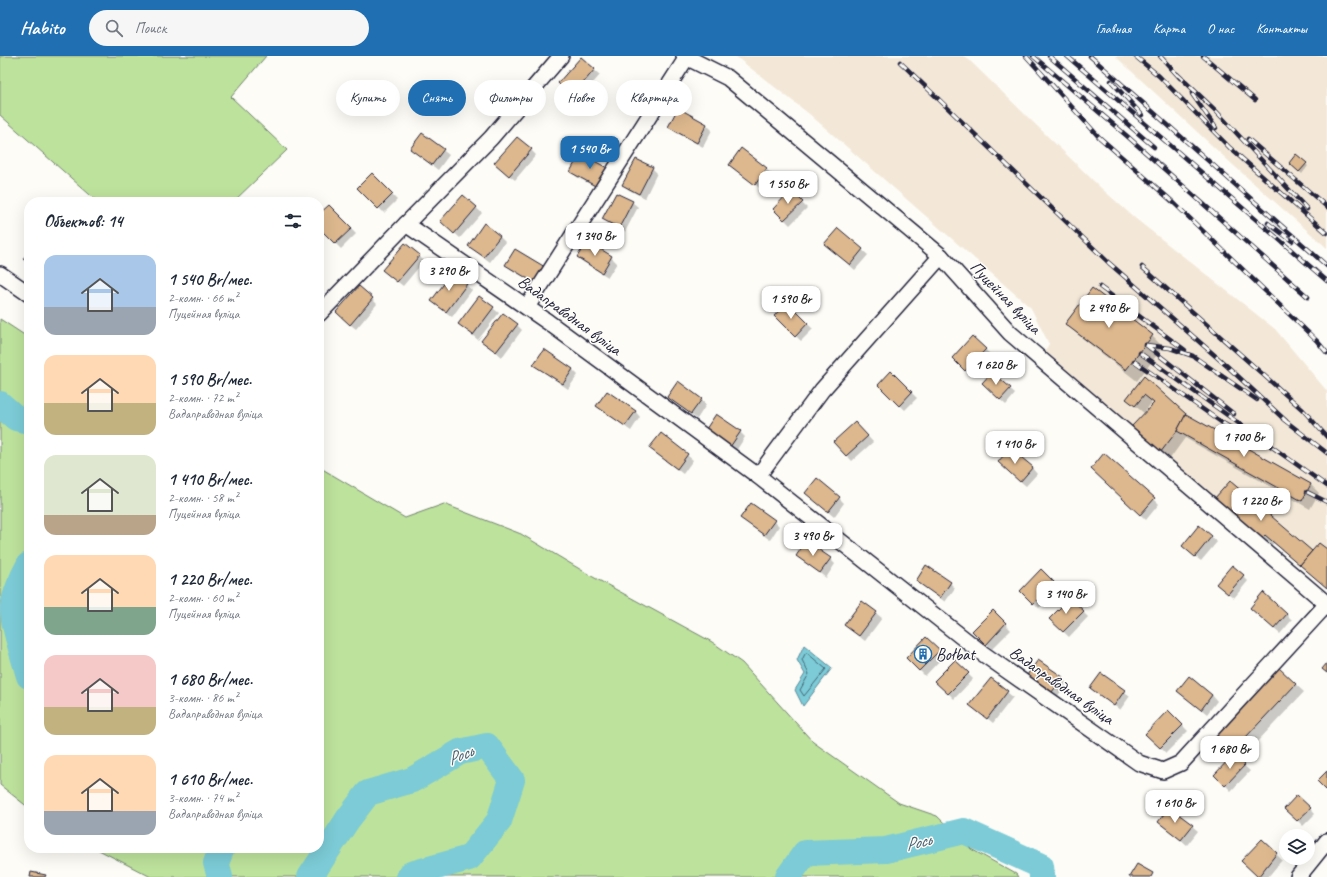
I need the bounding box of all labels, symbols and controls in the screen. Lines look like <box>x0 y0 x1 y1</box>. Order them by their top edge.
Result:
search box <box>89 10 369 46</box>
text: Habito <box>20 16 65 40</box>
icon: search <box>103 17 125 39</box>
text: Поиск <box>135 19 166 38</box>
text: Главная <box>1096 20 1131 37</box>
text: Карта <box>1153 20 1185 37</box>
text: О нас <box>1207 20 1234 37</box>
text: Контакты <box>1256 20 1307 37</box>
chip: Купить <box>336 80 400 116</box>
chip: Снять <box>408 80 466 116</box>
chip: Фильтры <box>474 80 546 116</box>
chip: Новое <box>554 80 608 116</box>
chip: Квартира <box>616 80 692 116</box>
pin: 1 540 Br <box>549 136 631 170</box>
text: 1 540 Br <box>570 141 610 157</box>
pin: 1 550 Br <box>747 171 829 205</box>
text: 1 550 Br <box>768 176 808 192</box>
icon: filters <box>282 210 304 232</box>
text: Объектов: 14 <box>44 211 123 232</box>
pin: 1 340 Br <box>554 223 636 257</box>
text: 1 340 Br <box>574 228 616 244</box>
street label: Пуцейная вуліца <box>966 256 1047 339</box>
pin: 3 290 Br <box>408 258 490 292</box>
text: 3 290 Br <box>428 263 470 279</box>
text: 1 540 Br/мес. <box>168 269 252 290</box>
icon: home <box>76 271 124 319</box>
street label: Вадаправодная вуліца <box>514 271 627 361</box>
pin: 1 590 Br <box>750 286 832 320</box>
text: 2-комн. · 66 m² <box>168 290 238 306</box>
text: 1 590 Br <box>771 291 811 307</box>
pin: 2 490 Br <box>1068 295 1150 329</box>
text: 2 490 Br <box>1088 300 1130 316</box>
text: Пуцейная вуліца <box>168 306 239 322</box>
pin: 1 620 Br <box>955 352 1037 386</box>
text: 1 620 Br <box>975 357 1017 373</box>
text: 1 590 Br/мес. <box>168 369 252 390</box>
icon: home <box>76 371 124 419</box>
text: 2-комн. · 72 m² <box>168 390 238 406</box>
text: Вадаправодная вуліца <box>168 406 262 422</box>
pin: 1 700 Br <box>1203 424 1285 458</box>
text: 1 700 Br <box>1223 429 1265 445</box>
pin: 1 410 Br <box>974 431 1056 465</box>
text: 1 410 Br <box>994 436 1036 452</box>
text: 1 410 Br/мес. <box>168 469 252 490</box>
icon: home <box>76 471 124 519</box>
pin: 1 220 Br <box>1220 488 1302 522</box>
text: 2-комн. · 58 m² <box>168 490 238 506</box>
text: 1 220 Br <box>1240 493 1282 509</box>
text: Пуцейная вуліца <box>168 506 239 522</box>
pin: 3 490 Br <box>772 523 854 557</box>
text: 3 490 Br <box>792 528 834 544</box>
text: 1 220 Br/мес. <box>168 569 252 590</box>
icon: home <box>76 571 124 619</box>
pin: 3 140 Br <box>1025 581 1107 615</box>
text: 3 140 Br <box>1045 586 1087 602</box>
text: 2-комн. · 60 m² <box>168 590 238 606</box>
text: Пуцейная вуліца <box>168 606 239 622</box>
street label: Вадаправодная вуліца <box>1005 642 1119 730</box>
building icon: Bołbat <box>913 644 933 664</box>
place label: Bołbat <box>936 644 977 665</box>
text: 1 680 Br/мес. <box>168 669 253 690</box>
icon: home <box>76 671 124 719</box>
text: 3-комн. · 86 m² <box>168 690 238 706</box>
text: Вадаправодная вуліца <box>168 706 262 722</box>
pin: 1 680 Br <box>1189 736 1271 770</box>
water label: Рось <box>444 739 478 770</box>
text: 1 680 Br <box>1209 741 1251 757</box>
text: 1 610 Br/мес. <box>168 769 253 790</box>
icon: home <box>76 771 124 819</box>
text: 3-комн. · 74 m² <box>168 790 238 806</box>
pin: 1 610 Br <box>1134 790 1216 824</box>
text: 1 610 Br <box>1154 795 1196 811</box>
text: Вадаправодная вуліца <box>168 806 262 822</box>
water label: Рось <box>903 828 935 856</box>
map controls <box>1279 829 1315 865</box>
button: layers <box>1279 829 1315 865</box>

